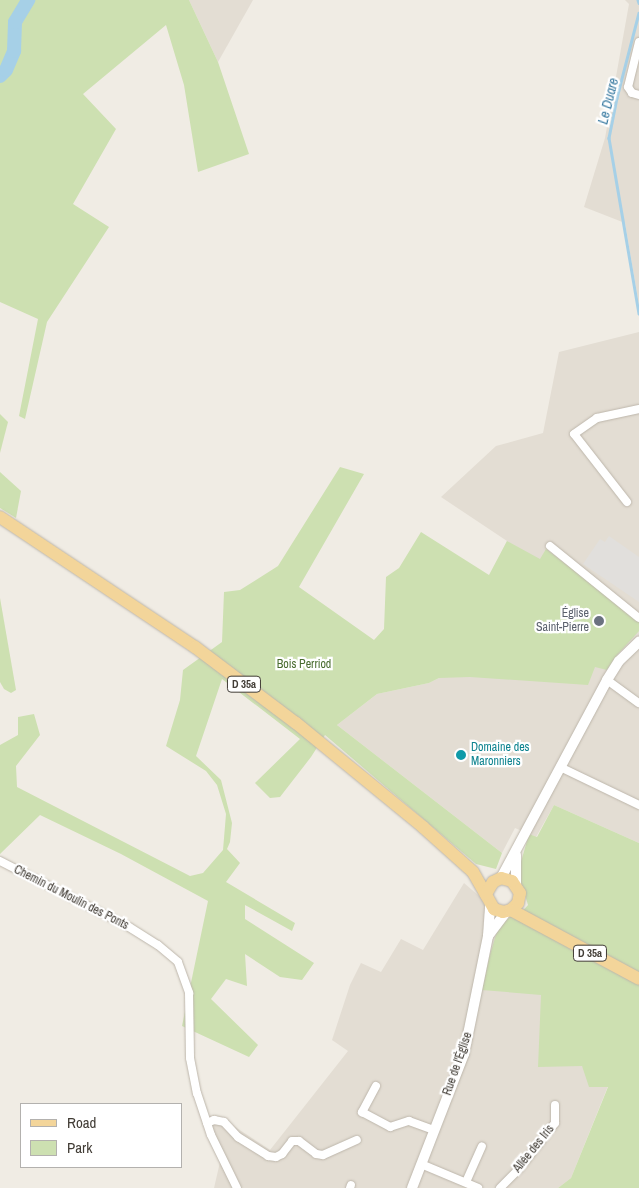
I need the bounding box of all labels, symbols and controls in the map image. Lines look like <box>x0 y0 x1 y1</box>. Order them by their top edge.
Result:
water label: Le Duare <box>594 76 622 126</box>
place label: Église Saint-Pierre <box>536 607 589 635</box>
marker: Église Saint-Pierre <box>593 615 605 627</box>
park label: Bois Perriod <box>277 658 331 672</box>
road number: D 35a <box>226 676 262 692</box>
place label: Domaine des Maronniers <box>471 741 530 769</box>
marker: Domaine des Maronniers <box>455 749 467 761</box>
street label: Chemin du Moulin des Ponts <box>11 863 131 933</box>
road number: D 35a <box>572 944 608 961</box>
street label: Rue de l'Église <box>440 1031 476 1097</box>
legend <box>20 1103 182 1168</box>
text: Road <box>67 1112 96 1133</box>
street label: Allée des Iris <box>511 1122 557 1176</box>
text: Park <box>67 1137 92 1158</box>

